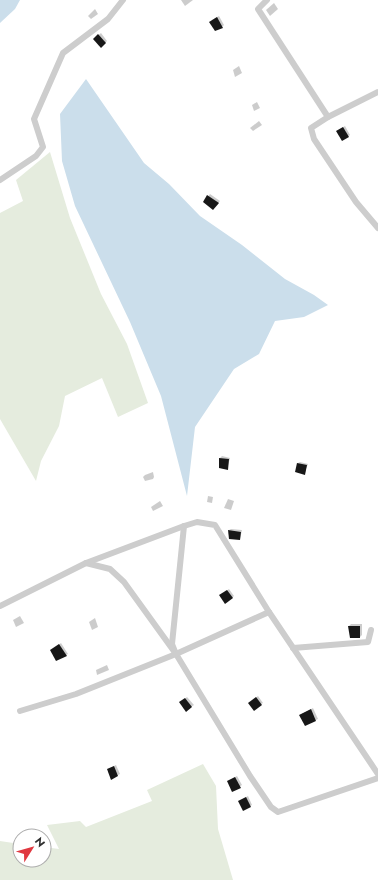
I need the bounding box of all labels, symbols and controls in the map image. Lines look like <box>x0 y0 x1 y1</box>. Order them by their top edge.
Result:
north arrow <box>12 828 52 868</box>
text: N <box>31 834 49 850</box>

